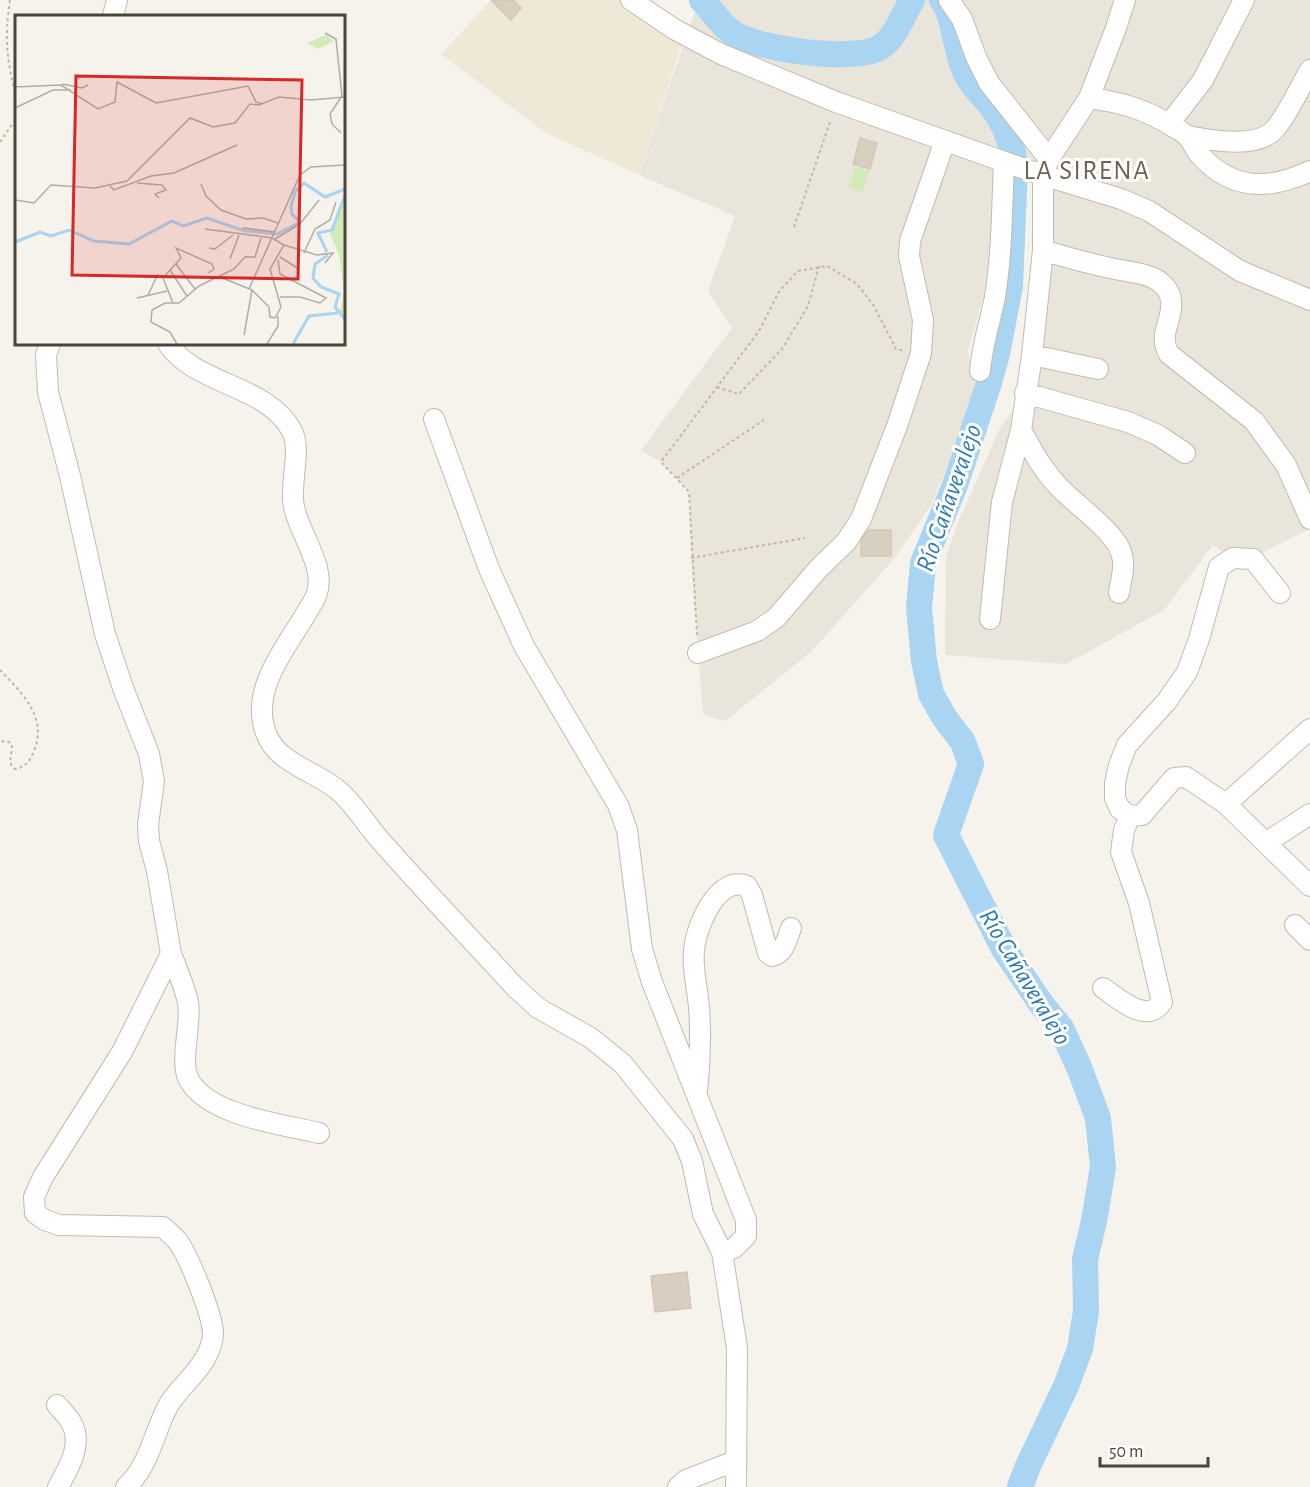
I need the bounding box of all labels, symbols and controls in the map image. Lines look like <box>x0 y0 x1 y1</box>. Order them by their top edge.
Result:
inset map <box>15 15 345 345</box>
district label: LA SIRENA <box>1024 157 1150 184</box>
water label: Río Cañaveralejo <box>912 421 986 575</box>
water label: Río Cañaveralejo <box>974 904 1076 1050</box>
scale bar <box>1100 1430 1208 1468</box>
text: 50 m <box>1109 1443 1143 1461</box>

